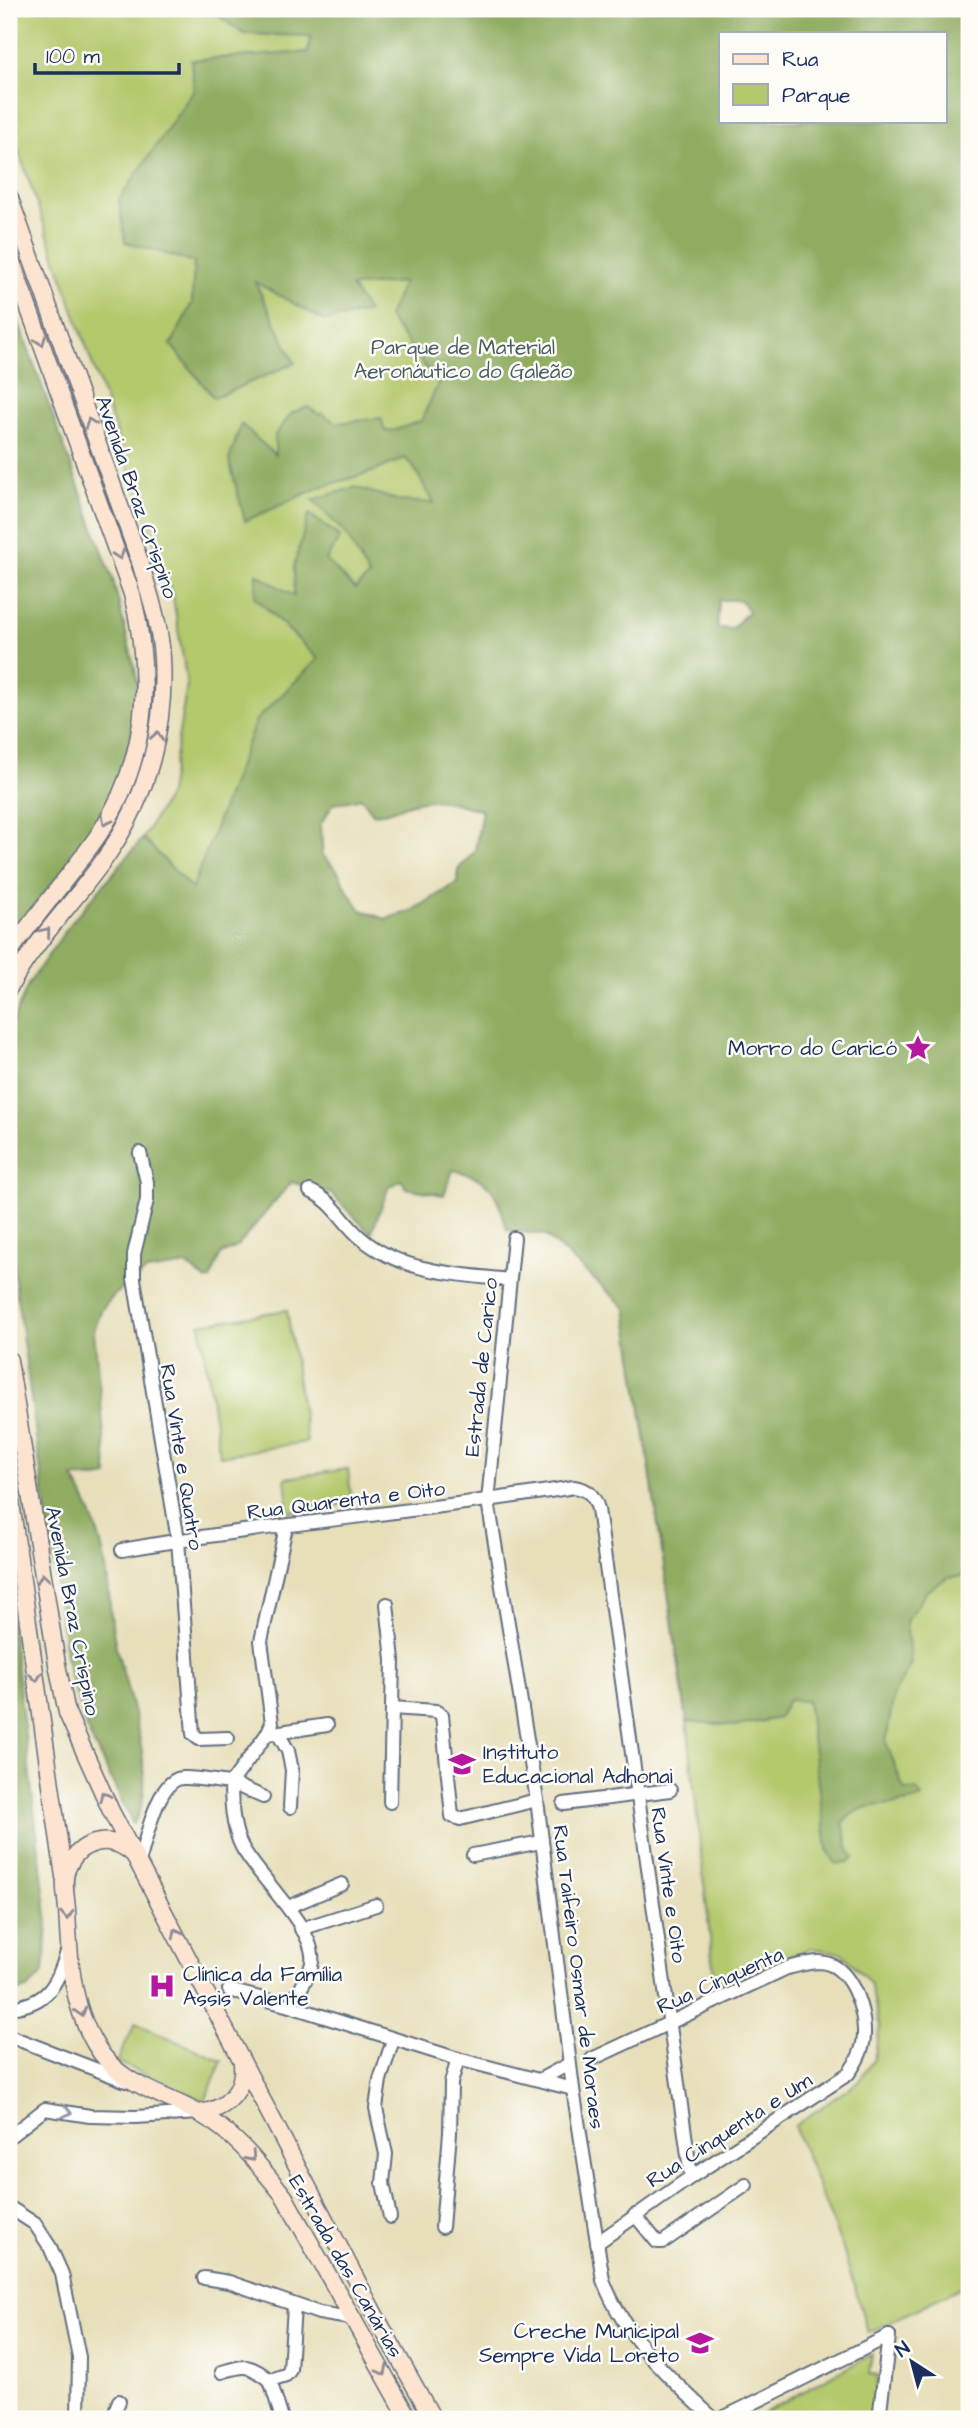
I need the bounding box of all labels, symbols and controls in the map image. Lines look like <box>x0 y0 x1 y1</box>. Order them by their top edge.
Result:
scale bar <box>35 32 178 76</box>
legend <box>719 32 946 122</box>
text: 100 m <box>46 42 101 71</box>
text: Rua <box>782 45 819 74</box>
text: Parque <box>782 81 850 110</box>
park label: Parque de Material Aeronáutico do Galeão <box>354 333 572 386</box>
one-way arrow <box>32 334 46 346</box>
street label: Avenida Braz Crispino <box>87 392 185 603</box>
one-way arrow <box>84 417 98 429</box>
one-way arrow <box>111 548 125 560</box>
one-way arrow <box>149 730 164 742</box>
one-way arrow <box>101 813 114 826</box>
one-way arrow <box>38 927 51 939</box>
place icon: Morro do Caricó <box>903 1033 933 1063</box>
place label: Morro do Caricó <box>728 1034 897 1063</box>
street label: Estrada de Carico <box>458 1276 505 1458</box>
street label: Rua Vinte e Quatro <box>152 1362 211 1552</box>
street label: Rua Quarenta e Oito <box>245 1474 447 1527</box>
street label: Avenida Braz Crispino <box>37 1504 107 1719</box>
one-way arrow <box>36 1572 51 1584</box>
one-way arrow <box>28 1671 43 1683</box>
place label: Instituto Educacional Adhonai <box>483 1738 673 1791</box>
school or university icon: Instituto Educacional Adhonai <box>447 1749 477 1779</box>
one-way arrow <box>99 1791 113 1803</box>
street label: Rua Vinte e Oito <box>643 1805 694 1965</box>
street label: Rua Taifeiro Osmar de Moraes <box>545 1823 612 2131</box>
one-way arrow <box>59 1910 74 1921</box>
one-way arrow <box>171 1928 185 1940</box>
street label: Rua Cinquenta <box>652 1939 788 2021</box>
place label: Clínica da Família Assis Valente <box>183 1960 342 2013</box>
hospital icon: Clínica da Família Assis Valente <box>147 1971 177 2001</box>
one-way arrow <box>73 2005 88 2017</box>
street label: Rua Cinquenta e Um <box>641 2066 818 2195</box>
one-way arrow <box>61 2104 73 2119</box>
one-way arrow <box>243 2149 256 2162</box>
street label: Estrada das Canárias <box>281 2169 410 2363</box>
place label: Creche Municipal Sempre Vida Loreto <box>479 2317 679 2371</box>
north arrow <box>876 2326 946 2396</box>
school or university icon: Creche Municipal Sempre Vida Loreto <box>685 2328 715 2358</box>
text: N <box>890 2335 916 2364</box>
one-way arrow <box>375 2364 388 2376</box>

